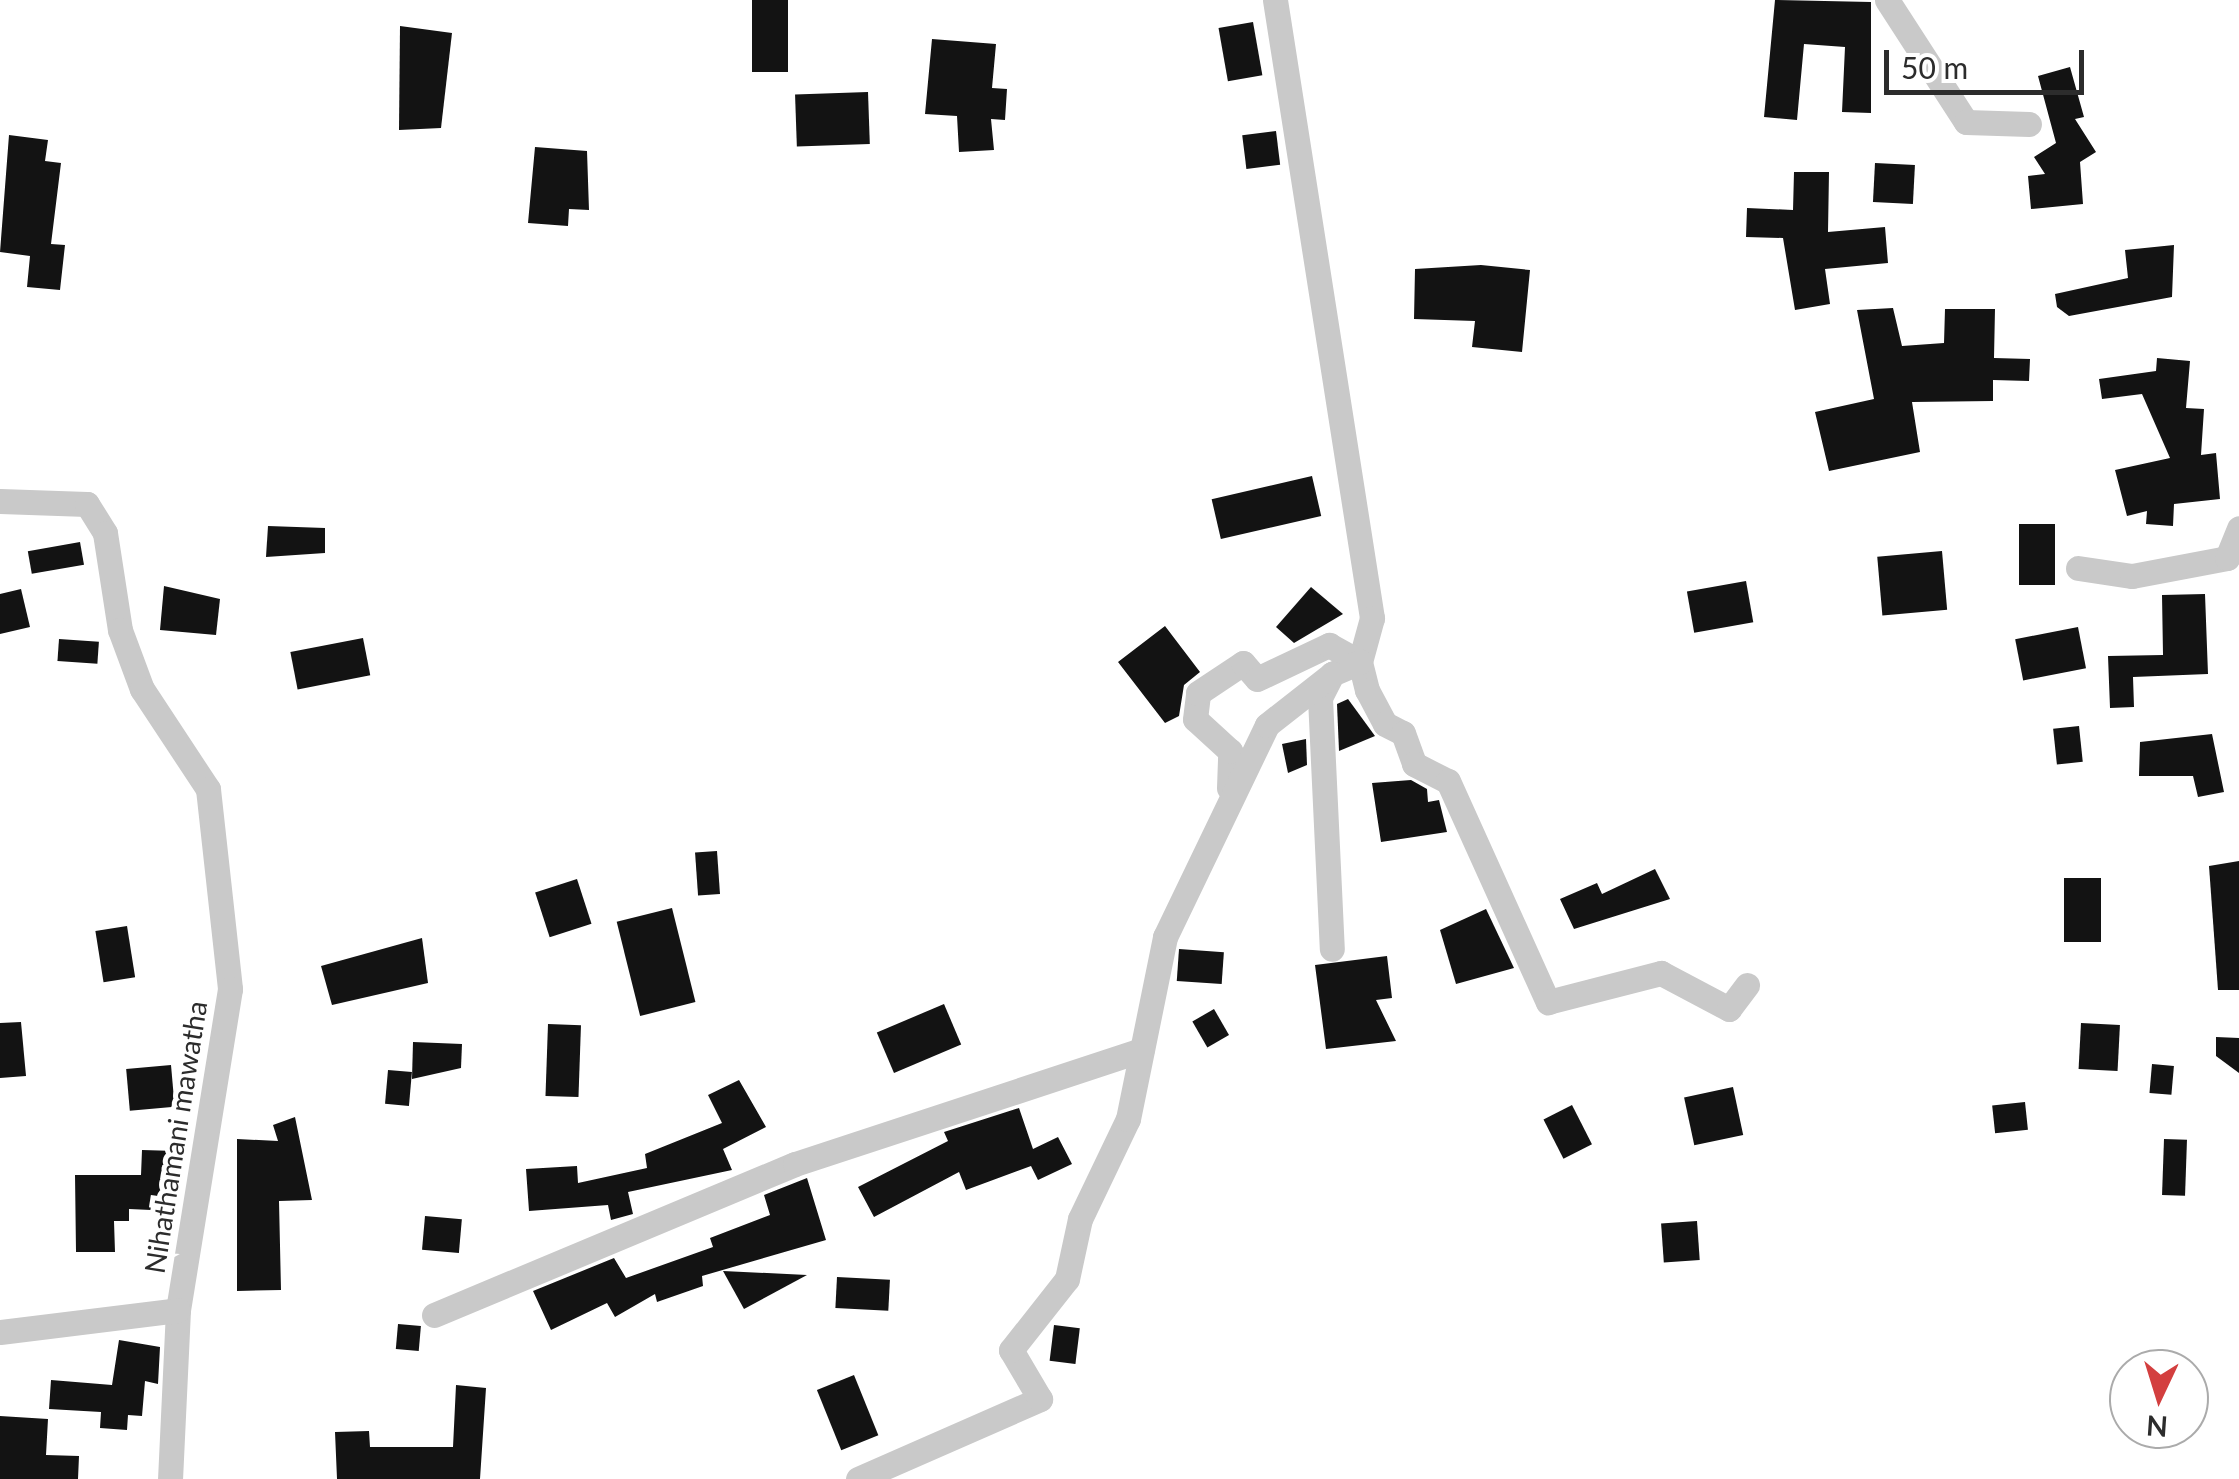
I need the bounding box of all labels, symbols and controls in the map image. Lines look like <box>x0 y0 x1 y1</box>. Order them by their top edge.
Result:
scale bar <box>1889 30 2089 92</box>
text: 50 m <box>1901 49 1968 85</box>
street label: Nihathamani mawatha <box>137 998 213 1276</box>
north arrow <box>2109 1349 2209 1449</box>
text: N <box>2145 1409 2169 1445</box>

